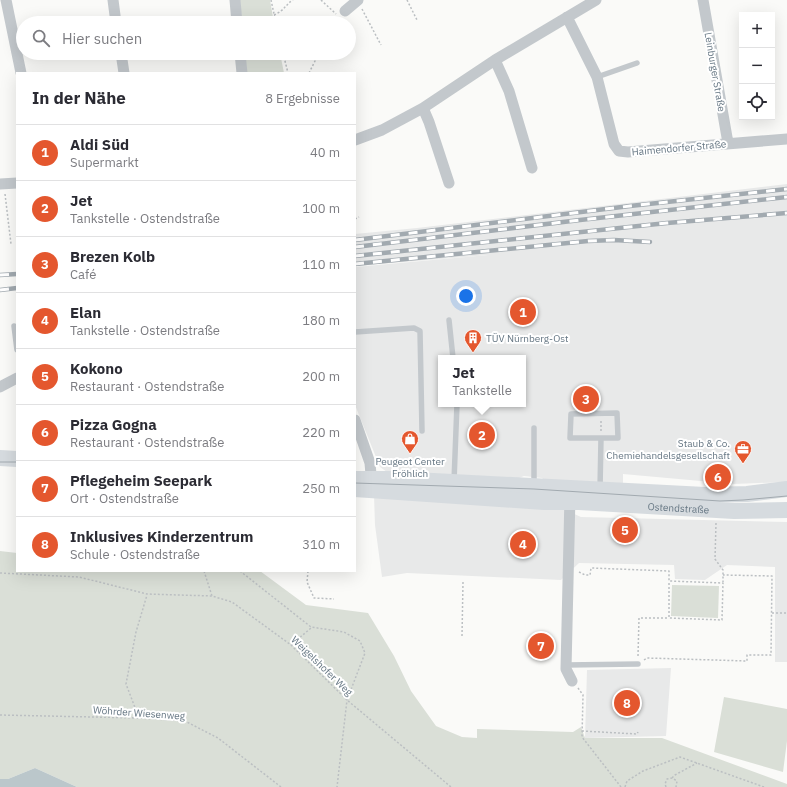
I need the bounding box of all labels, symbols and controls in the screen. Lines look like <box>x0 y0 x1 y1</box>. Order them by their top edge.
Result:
map controls <box>739 12 775 120</box>
button: + <box>739 12 775 48</box>
search box <box>16 16 356 60</box>
icon: search <box>30 27 52 49</box>
text: Hier suchen <box>62 29 142 48</box>
street label: Leinburger Straße <box>702 31 728 113</box>
button: − <box>739 48 775 84</box>
button: locate <box>739 84 775 120</box>
text: In der Nähe <box>32 87 126 109</box>
text: 8 Ergebnisse <box>265 90 340 107</box>
text: Aldi Süd <box>70 135 129 154</box>
street label: Haimendorfer Straße <box>631 137 727 159</box>
text: 1 <box>41 144 49 161</box>
text: 40 m <box>310 144 340 161</box>
text: Supermarkt <box>70 154 139 171</box>
text: Jet <box>70 191 93 210</box>
text: 2 <box>41 200 49 217</box>
text: 100 m <box>302 200 340 217</box>
text: Tankstelle · Ostendstraße <box>70 210 220 227</box>
text: Brezen Kolb <box>70 247 155 266</box>
text: 3 <box>41 256 49 273</box>
text: 110 m <box>302 256 340 273</box>
text: Café <box>70 266 96 283</box>
your location <box>456 286 476 306</box>
pin: 1 <box>510 297 536 327</box>
text: Elan <box>70 303 101 322</box>
text: 4 <box>41 312 49 329</box>
text: 180 m <box>302 312 340 329</box>
text: Tankstelle · Ostendstraße <box>70 322 220 339</box>
building icon: TÜV Nürnberg-Ost <box>463 328 483 353</box>
place label: TÜV Nürnberg-Ost <box>486 332 569 345</box>
popup <box>438 355 526 407</box>
text: Kokono <box>70 359 123 378</box>
text: Jet <box>452 363 475 382</box>
text: 5 <box>41 368 49 385</box>
text: 200 m <box>302 368 340 385</box>
text: Restaurant · Ostendstraße <box>70 378 224 395</box>
text: Tankstelle <box>452 382 512 399</box>
pin: 3 <box>573 384 599 414</box>
text: Pizza Gogna <box>70 415 157 434</box>
pin: 2 <box>469 420 495 450</box>
text: 6 <box>41 424 49 441</box>
text: 220 m <box>302 424 340 441</box>
shop icon: Peugeot Center Fröhlich <box>400 429 420 454</box>
text: Restaurant · Ostendstraße <box>70 434 224 451</box>
place label: Staub & Co. Chemiehandelsgesellschaft <box>606 437 730 462</box>
office icon: Staub & Co. Chemiehandelsgesellschaft <box>733 439 753 464</box>
place label: Peugeot Center Fröhlich <box>375 455 445 480</box>
pin: 6 <box>705 462 731 492</box>
text: Pflegeheim Seepark <box>70 471 212 490</box>
text: 7 <box>41 480 49 497</box>
text: 250 m <box>302 480 340 497</box>
text: Ort · Ostendstraße <box>70 490 179 507</box>
street label: Ostendstraße <box>647 499 710 516</box>
pin: 5 <box>612 515 638 545</box>
text: Inklusives Kinderzentrum <box>70 527 253 546</box>
pin: 4 <box>510 529 536 559</box>
text: 8 <box>41 536 49 553</box>
text: 310 m <box>302 536 340 553</box>
text: Schule · Ostendstraße <box>70 546 200 563</box>
pin: 7 <box>528 631 554 661</box>
street label: Weigelshofer Weg <box>289 633 356 699</box>
pin: 8 <box>614 688 640 718</box>
street label: Wöhrder Wiesenweg <box>93 703 186 723</box>

